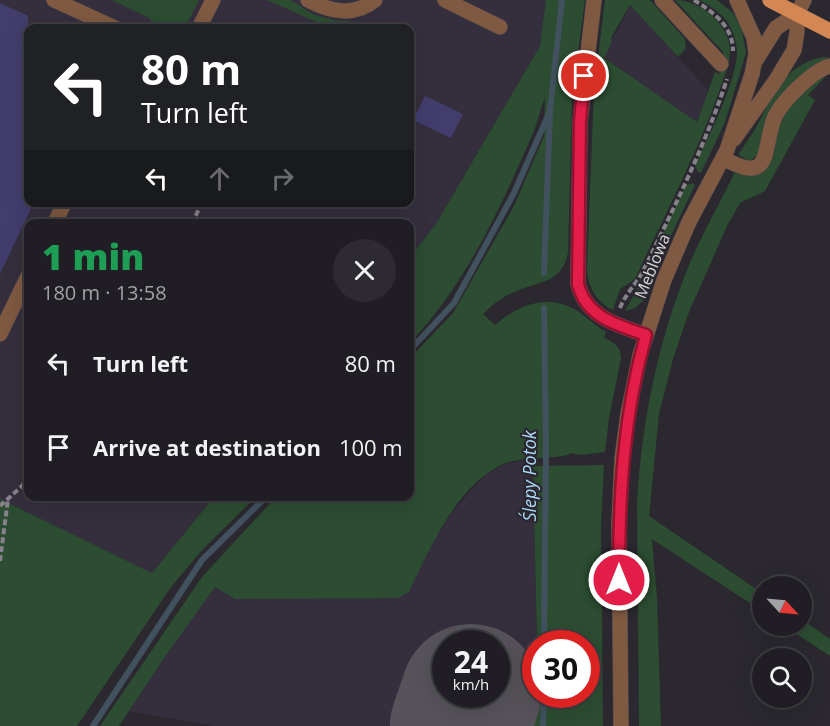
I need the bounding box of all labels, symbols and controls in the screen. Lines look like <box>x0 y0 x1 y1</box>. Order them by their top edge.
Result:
text: 80 m <box>141 40 241 97</box>
icon: left <box>42 48 120 126</box>
pin <box>558 50 609 101</box>
icon: arrive <box>567 59 600 92</box>
text: Turn left <box>141 94 248 131</box>
icon: left <box>140 162 173 195</box>
icon: ahead <box>203 162 236 195</box>
icon: right <box>266 162 299 195</box>
street label: Meblowa <box>629 230 675 302</box>
text: 1 min <box>42 232 144 281</box>
button: close <box>333 239 396 302</box>
text: 180 m · 13:58 <box>42 279 167 306</box>
icon: left <box>42 347 75 380</box>
text: Turn left <box>93 348 188 378</box>
text: 80 m <box>345 348 396 378</box>
water label: Ślepy Potok <box>517 429 541 522</box>
icon: arrive <box>42 431 75 464</box>
text: Arrive at destination <box>93 432 321 462</box>
text: 100 m <box>339 432 403 462</box>
position arrow <box>587 548 651 612</box>
north arrow <box>752 576 812 636</box>
map controls <box>752 576 812 708</box>
speed limit sign: 30 <box>522 630 600 708</box>
text: 24 <box>454 641 488 682</box>
button: search <box>752 648 812 708</box>
text: km/h <box>453 674 489 694</box>

